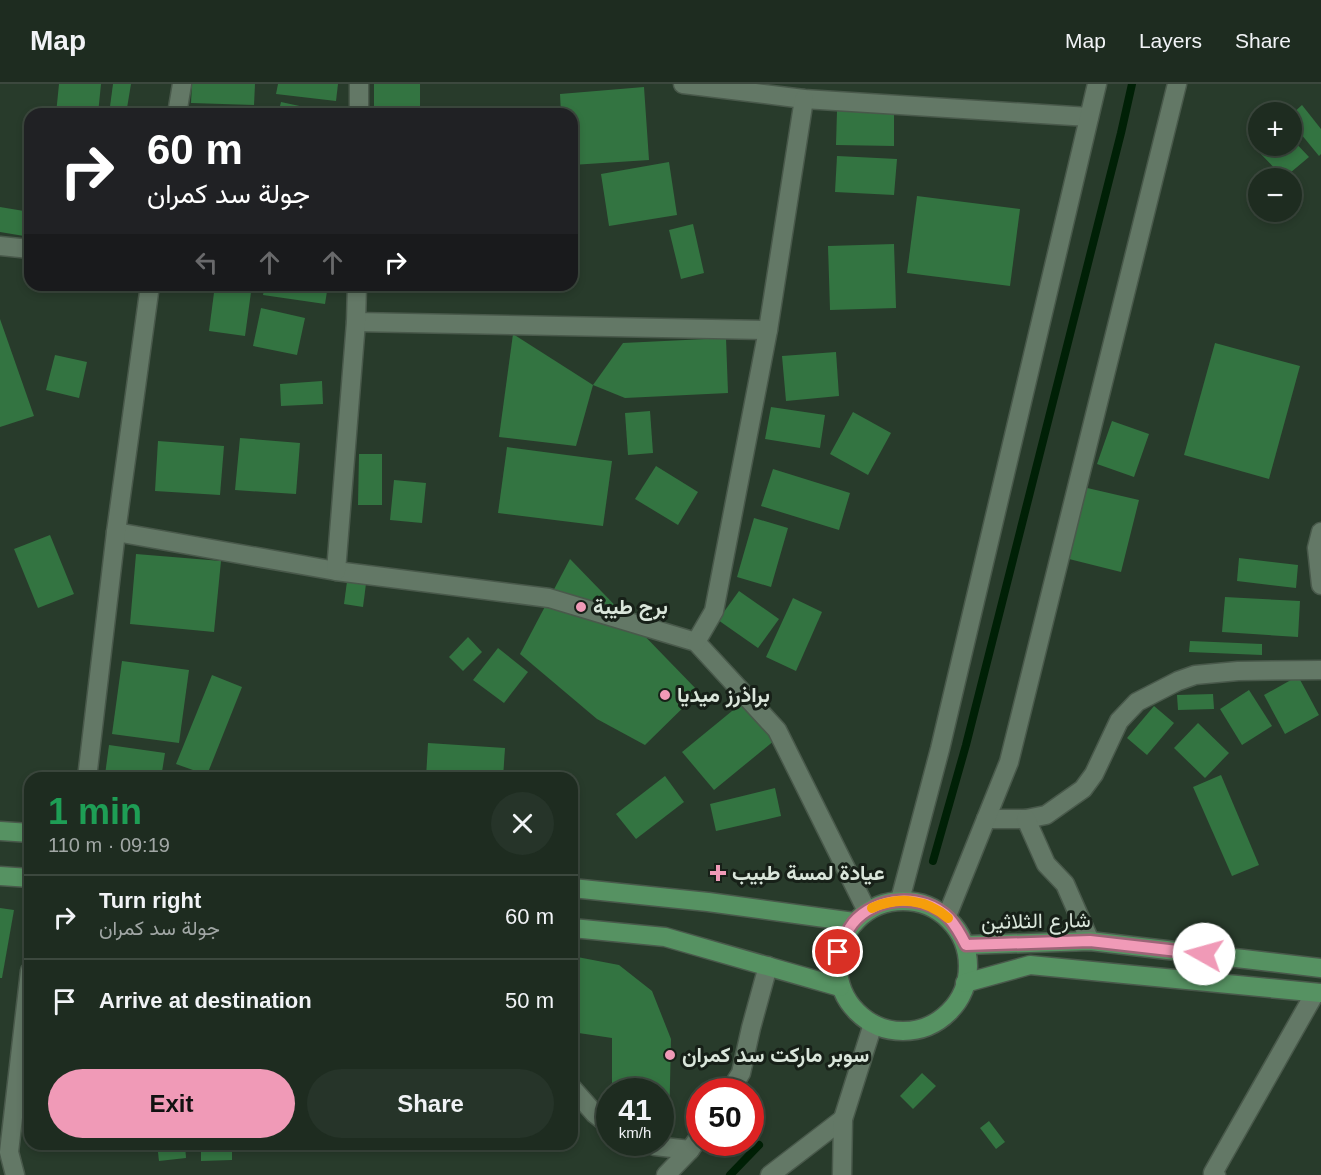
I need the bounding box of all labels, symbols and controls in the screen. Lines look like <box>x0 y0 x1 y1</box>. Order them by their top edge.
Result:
text: Map <box>30 25 86 56</box>
text: Map <box>1065 29 1106 52</box>
text: Layers <box>1139 29 1202 52</box>
text: Share <box>1235 29 1291 52</box>
map controls <box>1248 102 1302 222</box>
button: + <box>1248 102 1302 156</box>
text: 60 m <box>147 126 243 173</box>
icon: right <box>48 132 126 210</box>
button: − <box>1248 168 1302 222</box>
text: جولة سد كمران <box>147 179 310 209</box>
icon: left <box>190 246 223 279</box>
icon: ahead <box>253 246 286 279</box>
icon: ahead <box>316 246 349 279</box>
icon: right <box>379 246 412 279</box>
place label: برج طيبة <box>593 595 668 621</box>
marker: برج طيبة <box>574 600 588 614</box>
place label: براذرز ميديا <box>677 683 770 708</box>
marker: براذرز ميديا <box>658 688 672 702</box>
text: 1 min <box>48 791 142 832</box>
button: close <box>491 792 554 855</box>
text: 110 m · 09:19 <box>48 834 170 856</box>
place label: عيادة لمسة طبيب <box>732 861 885 885</box>
marker: عيادة لمسة طبيب <box>709 864 727 882</box>
text: Turn right <box>99 888 201 913</box>
icon: right <box>48 901 81 934</box>
text: 60 m <box>505 904 554 929</box>
street label: شارع الثلاثين <box>981 908 1091 936</box>
text: جولة سد كمران <box>99 917 220 939</box>
position arrow <box>1172 922 1236 986</box>
pin <box>812 926 863 977</box>
icon: arrive <box>821 935 854 968</box>
icon: arrive <box>48 985 81 1018</box>
text: Arrive at destination <box>99 988 312 1013</box>
text: 50 m <box>505 988 554 1013</box>
place label: سوبر ماركت سد كمران <box>682 1043 869 1068</box>
marker: سوبر ماركت سد كمران <box>663 1048 677 1062</box>
button: Exit <box>48 1069 295 1138</box>
button: Share <box>307 1069 554 1138</box>
speed limit sign: 50 <box>686 1078 764 1156</box>
text: 41 <box>618 1093 652 1126</box>
text: km/h <box>619 1124 651 1141</box>

